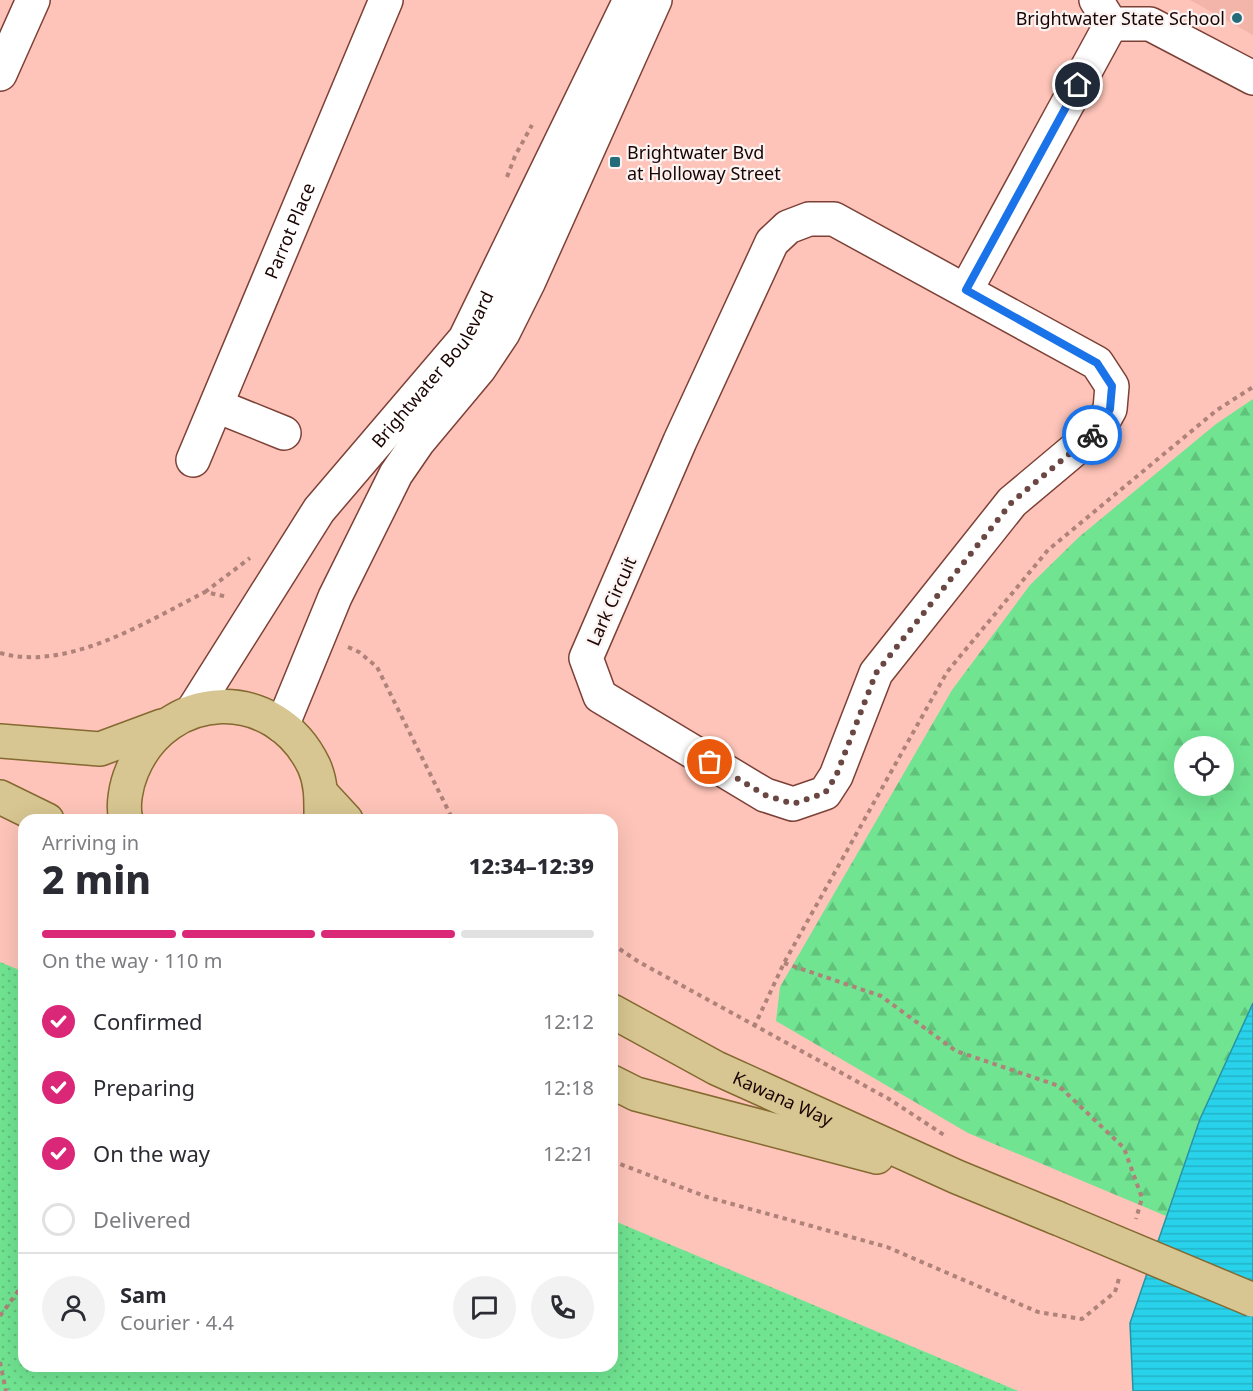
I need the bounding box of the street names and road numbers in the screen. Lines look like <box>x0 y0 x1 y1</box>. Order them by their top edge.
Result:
street label: Parrot Place <box>259 179 320 282</box>
street label: Brightwater Boulevard <box>366 287 499 452</box>
street label: Lark Circuit <box>581 552 642 649</box>
street label: Kawana Way <box>729 1065 837 1132</box>

